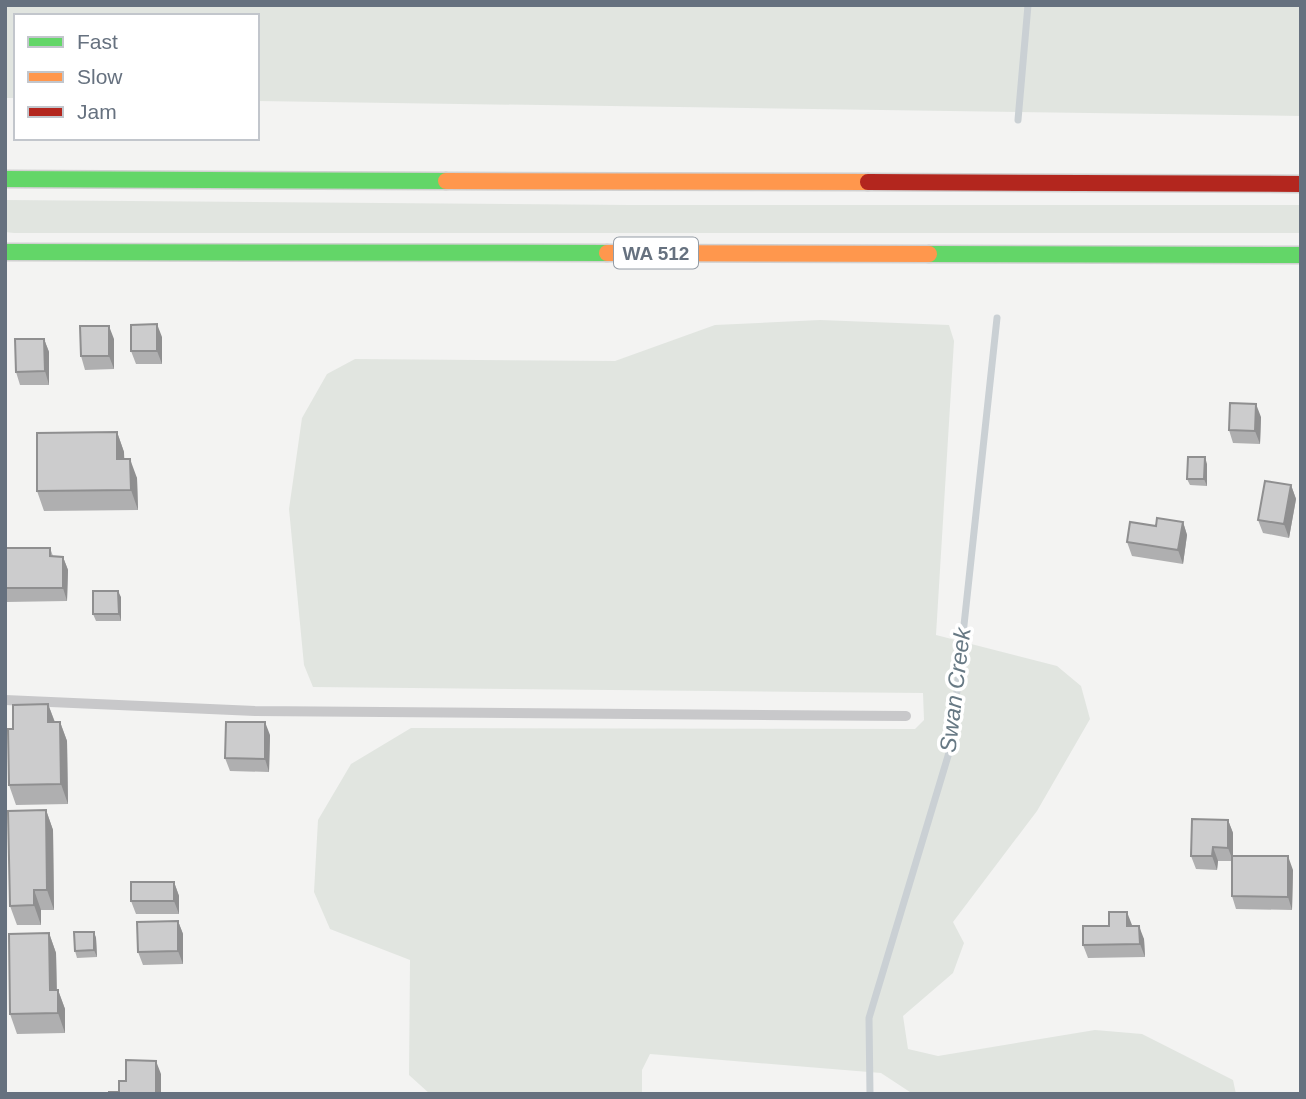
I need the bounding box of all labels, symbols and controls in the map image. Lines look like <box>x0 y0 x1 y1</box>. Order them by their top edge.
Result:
legend <box>14 14 259 140</box>
text: Fast <box>77 30 118 53</box>
text: Slow <box>77 65 123 88</box>
text: Jam <box>77 100 117 123</box>
road number: WA 512 <box>614 238 698 268</box>
water label: Swan Creek <box>934 625 976 754</box>

